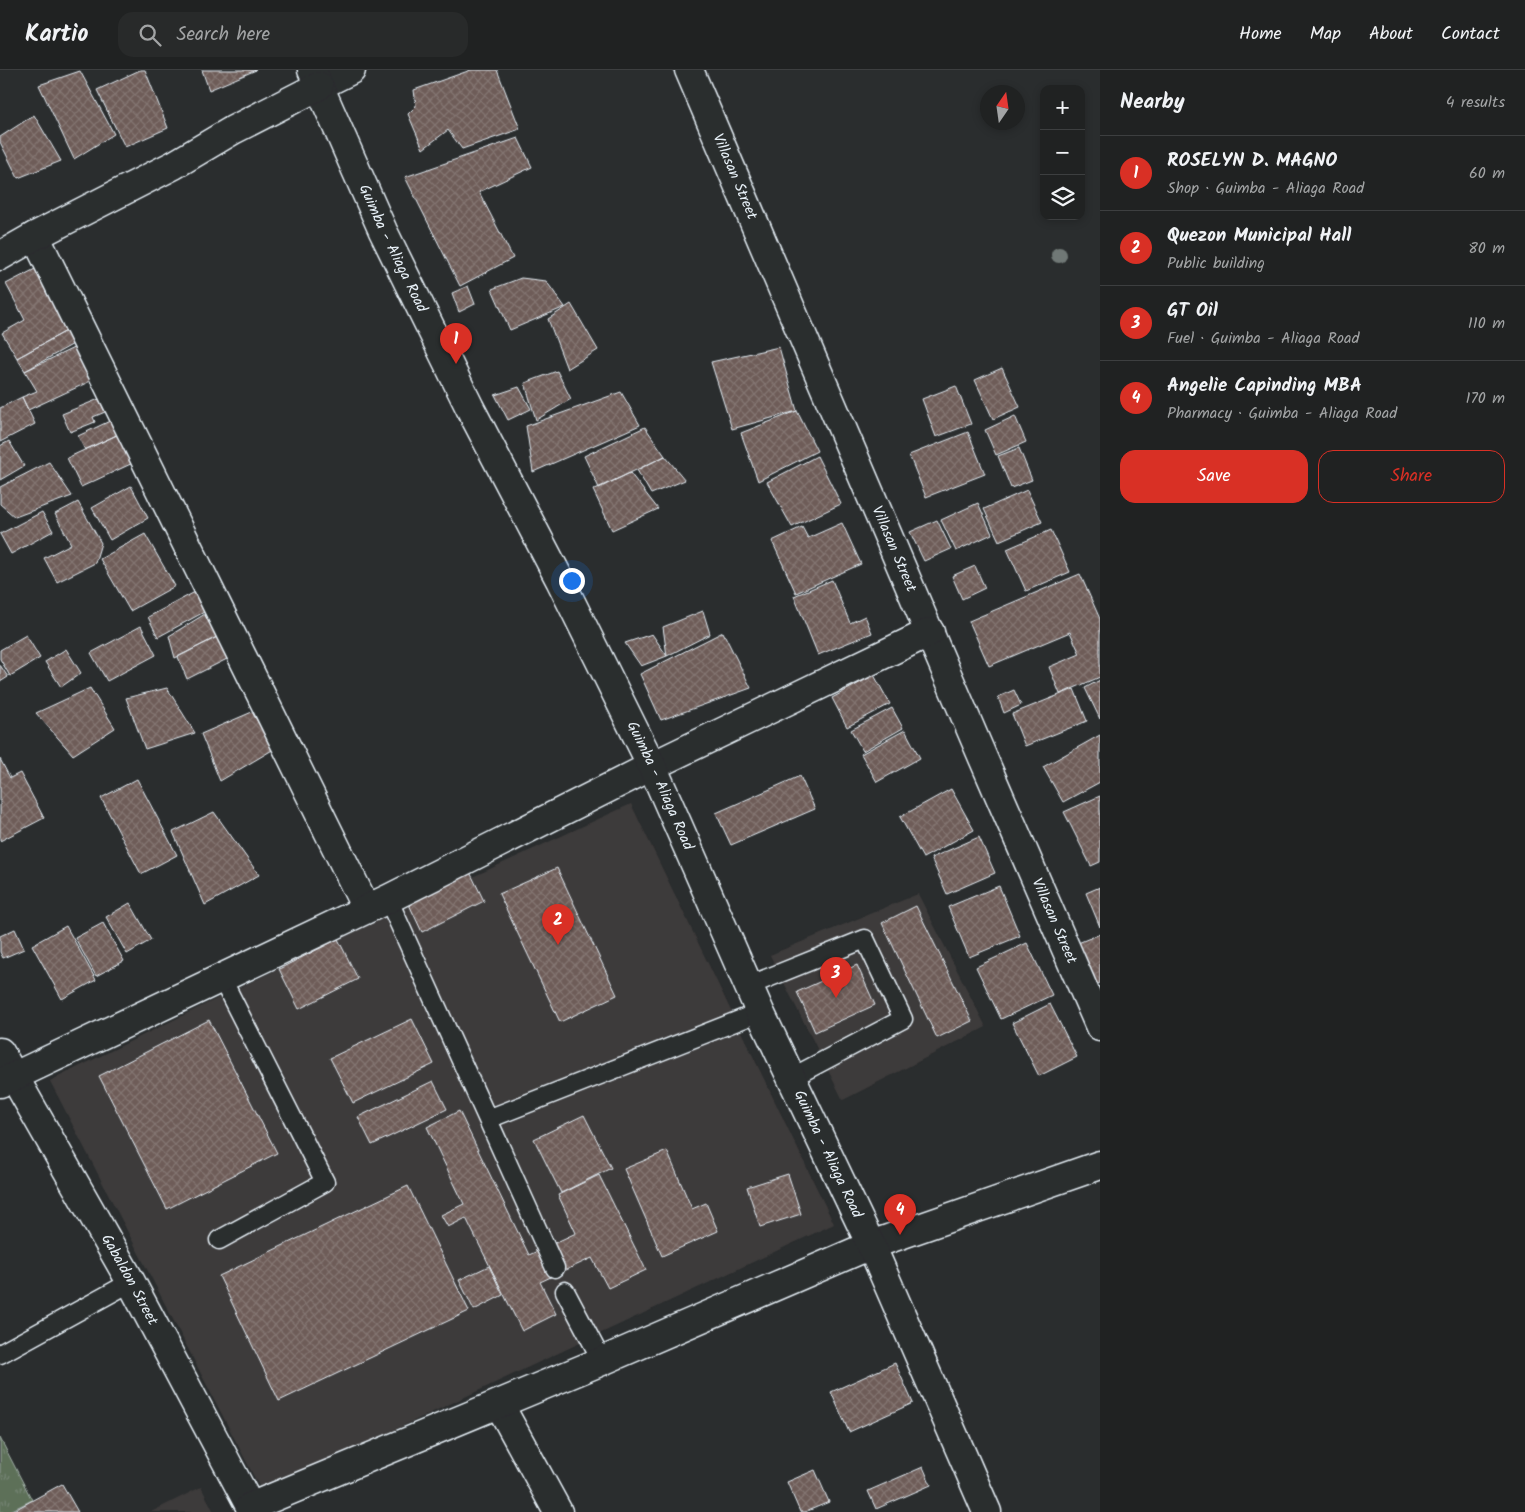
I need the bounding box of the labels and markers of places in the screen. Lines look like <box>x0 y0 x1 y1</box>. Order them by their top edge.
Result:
pin: 1 <box>440 323 472 364</box>
pin: 2 <box>542 904 574 945</box>
pin: 3 <box>820 957 852 998</box>
pin: 4 <box>884 1194 916 1235</box>

